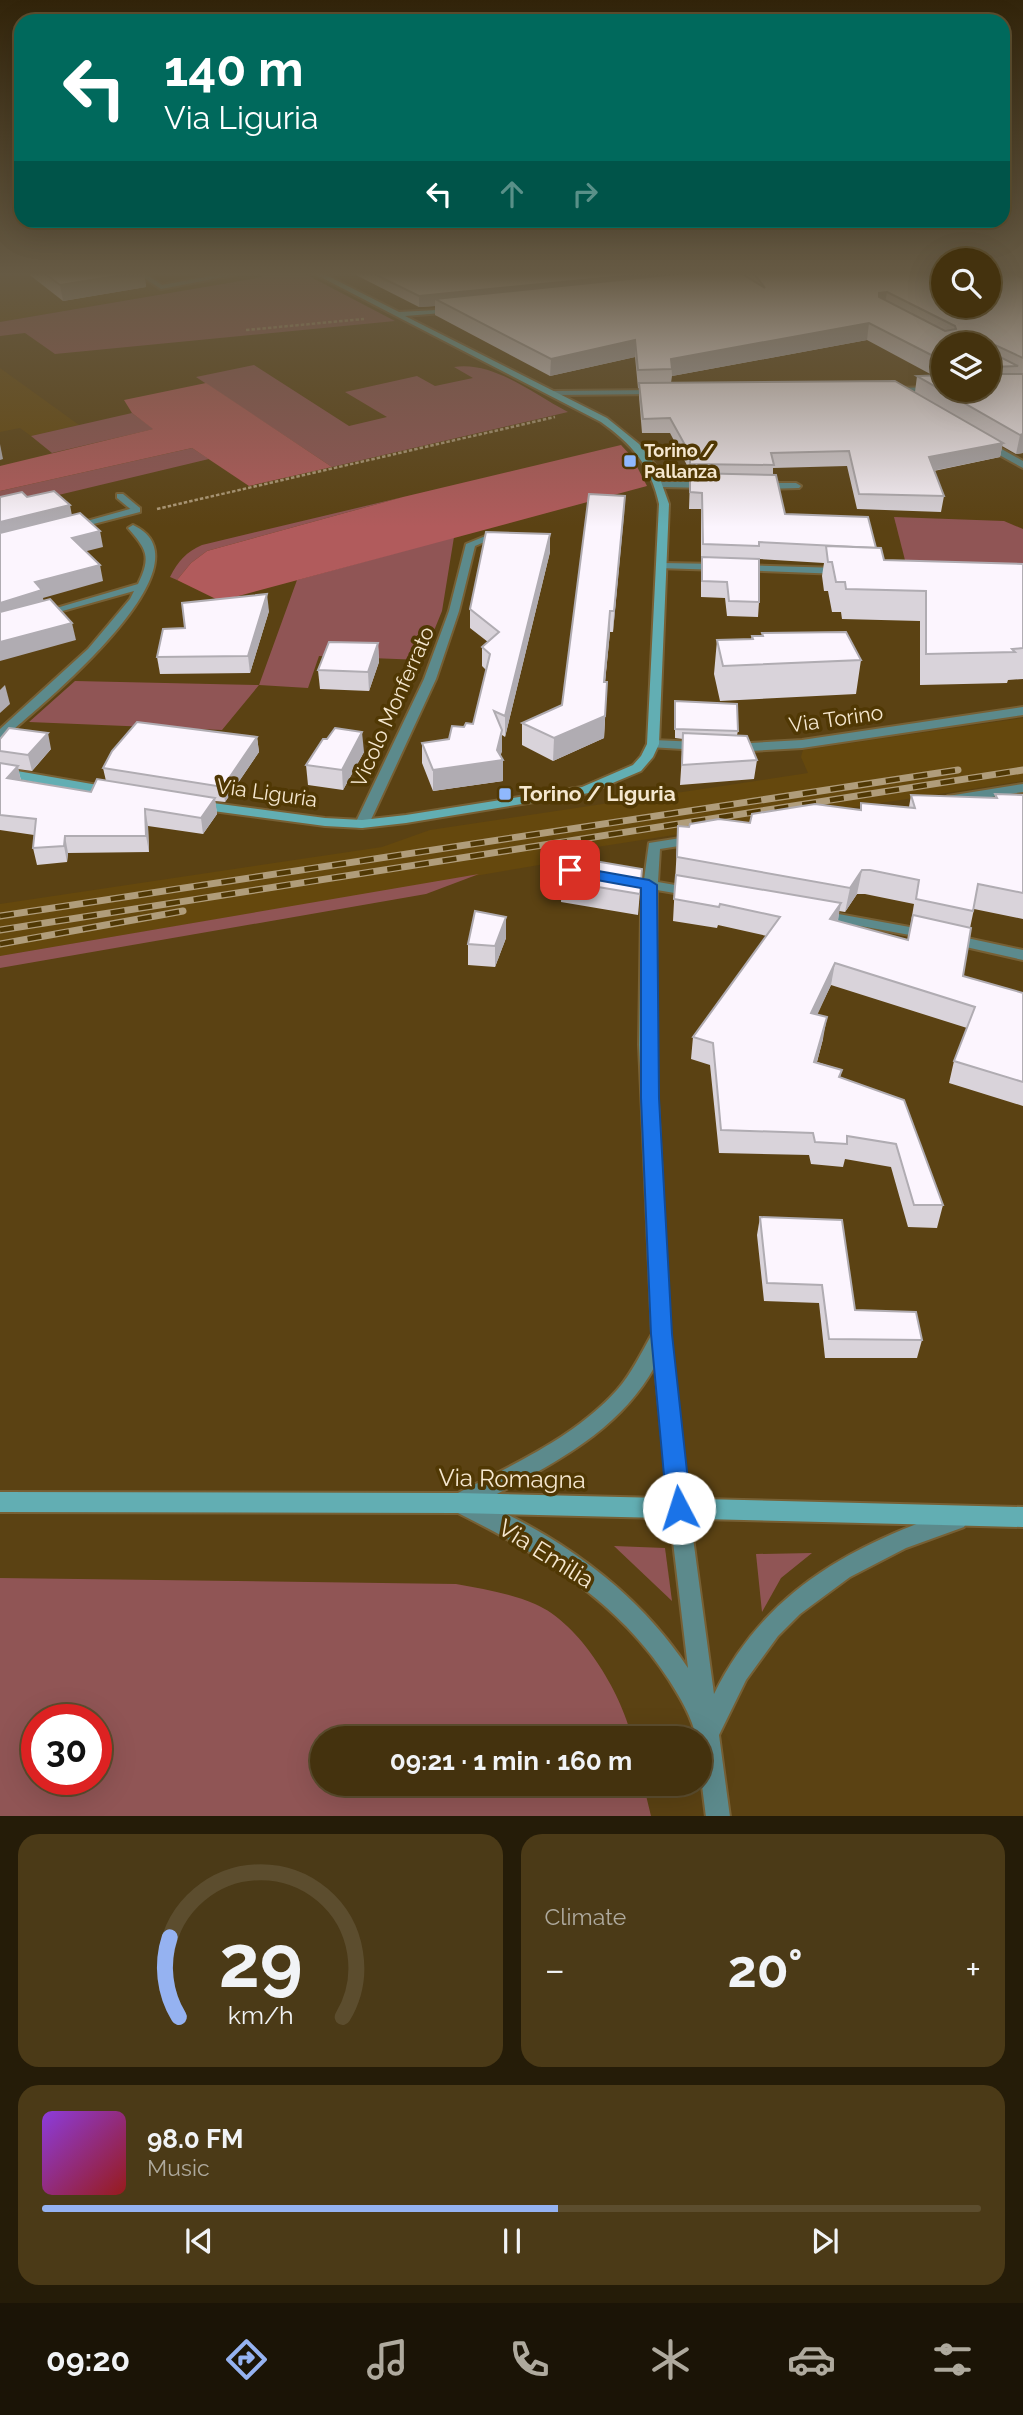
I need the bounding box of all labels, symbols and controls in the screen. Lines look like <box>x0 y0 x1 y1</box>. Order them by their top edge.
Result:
text: 140 m <box>164 40 304 97</box>
icon: left <box>49 42 140 133</box>
text: Via Liguria <box>164 99 318 136</box>
icon: left <box>420 175 458 213</box>
icon: ahead <box>493 175 531 213</box>
icon: right <box>566 175 604 213</box>
map controls <box>931 248 1001 402</box>
button: search <box>931 248 1001 318</box>
button: layers <box>931 332 1001 402</box>
place label: Torino / Pallanza <box>644 440 717 482</box>
marker: Torino / Pallanza <box>622 453 638 469</box>
street label: Vicolo Monferrato <box>346 622 439 791</box>
street label: Via Torino <box>787 700 885 737</box>
street label: Via Liguria <box>215 773 319 812</box>
place label: Torino / Liguria <box>519 781 676 806</box>
marker: Torino / Liguria <box>497 786 513 802</box>
pin <box>540 840 600 900</box>
icon: arrive <box>551 851 589 889</box>
street label: Via Romagna <box>438 1463 586 1494</box>
position arrow <box>642 1471 716 1545</box>
street label: Via Emilia <box>493 1513 599 1594</box>
speed limit sign: 30 <box>21 1704 112 1795</box>
text: 09:21 · 1 min · 160 m <box>390 1746 632 1776</box>
text: Climate <box>545 1903 626 1930</box>
text: 29 <box>218 1919 302 2004</box>
text: 20° <box>727 1938 803 1999</box>
text: − <box>545 1947 565 1992</box>
text: + <box>965 1947 981 1992</box>
text: km/h <box>227 1999 293 2029</box>
text: 98.0 FM <box>147 2124 244 2154</box>
text: Music <box>147 2154 210 2181</box>
icon: previous <box>180 2222 218 2260</box>
icon: pause <box>493 2222 531 2260</box>
icon: next <box>806 2222 844 2260</box>
icon: directions <box>222 2335 271 2384</box>
icon: music <box>363 2335 412 2384</box>
icon: phone <box>505 2335 554 2384</box>
icon: climate <box>646 2335 695 2384</box>
icon: car <box>787 2335 836 2384</box>
icon: filters <box>928 2335 977 2384</box>
text: 09:20 <box>46 2341 130 2378</box>

